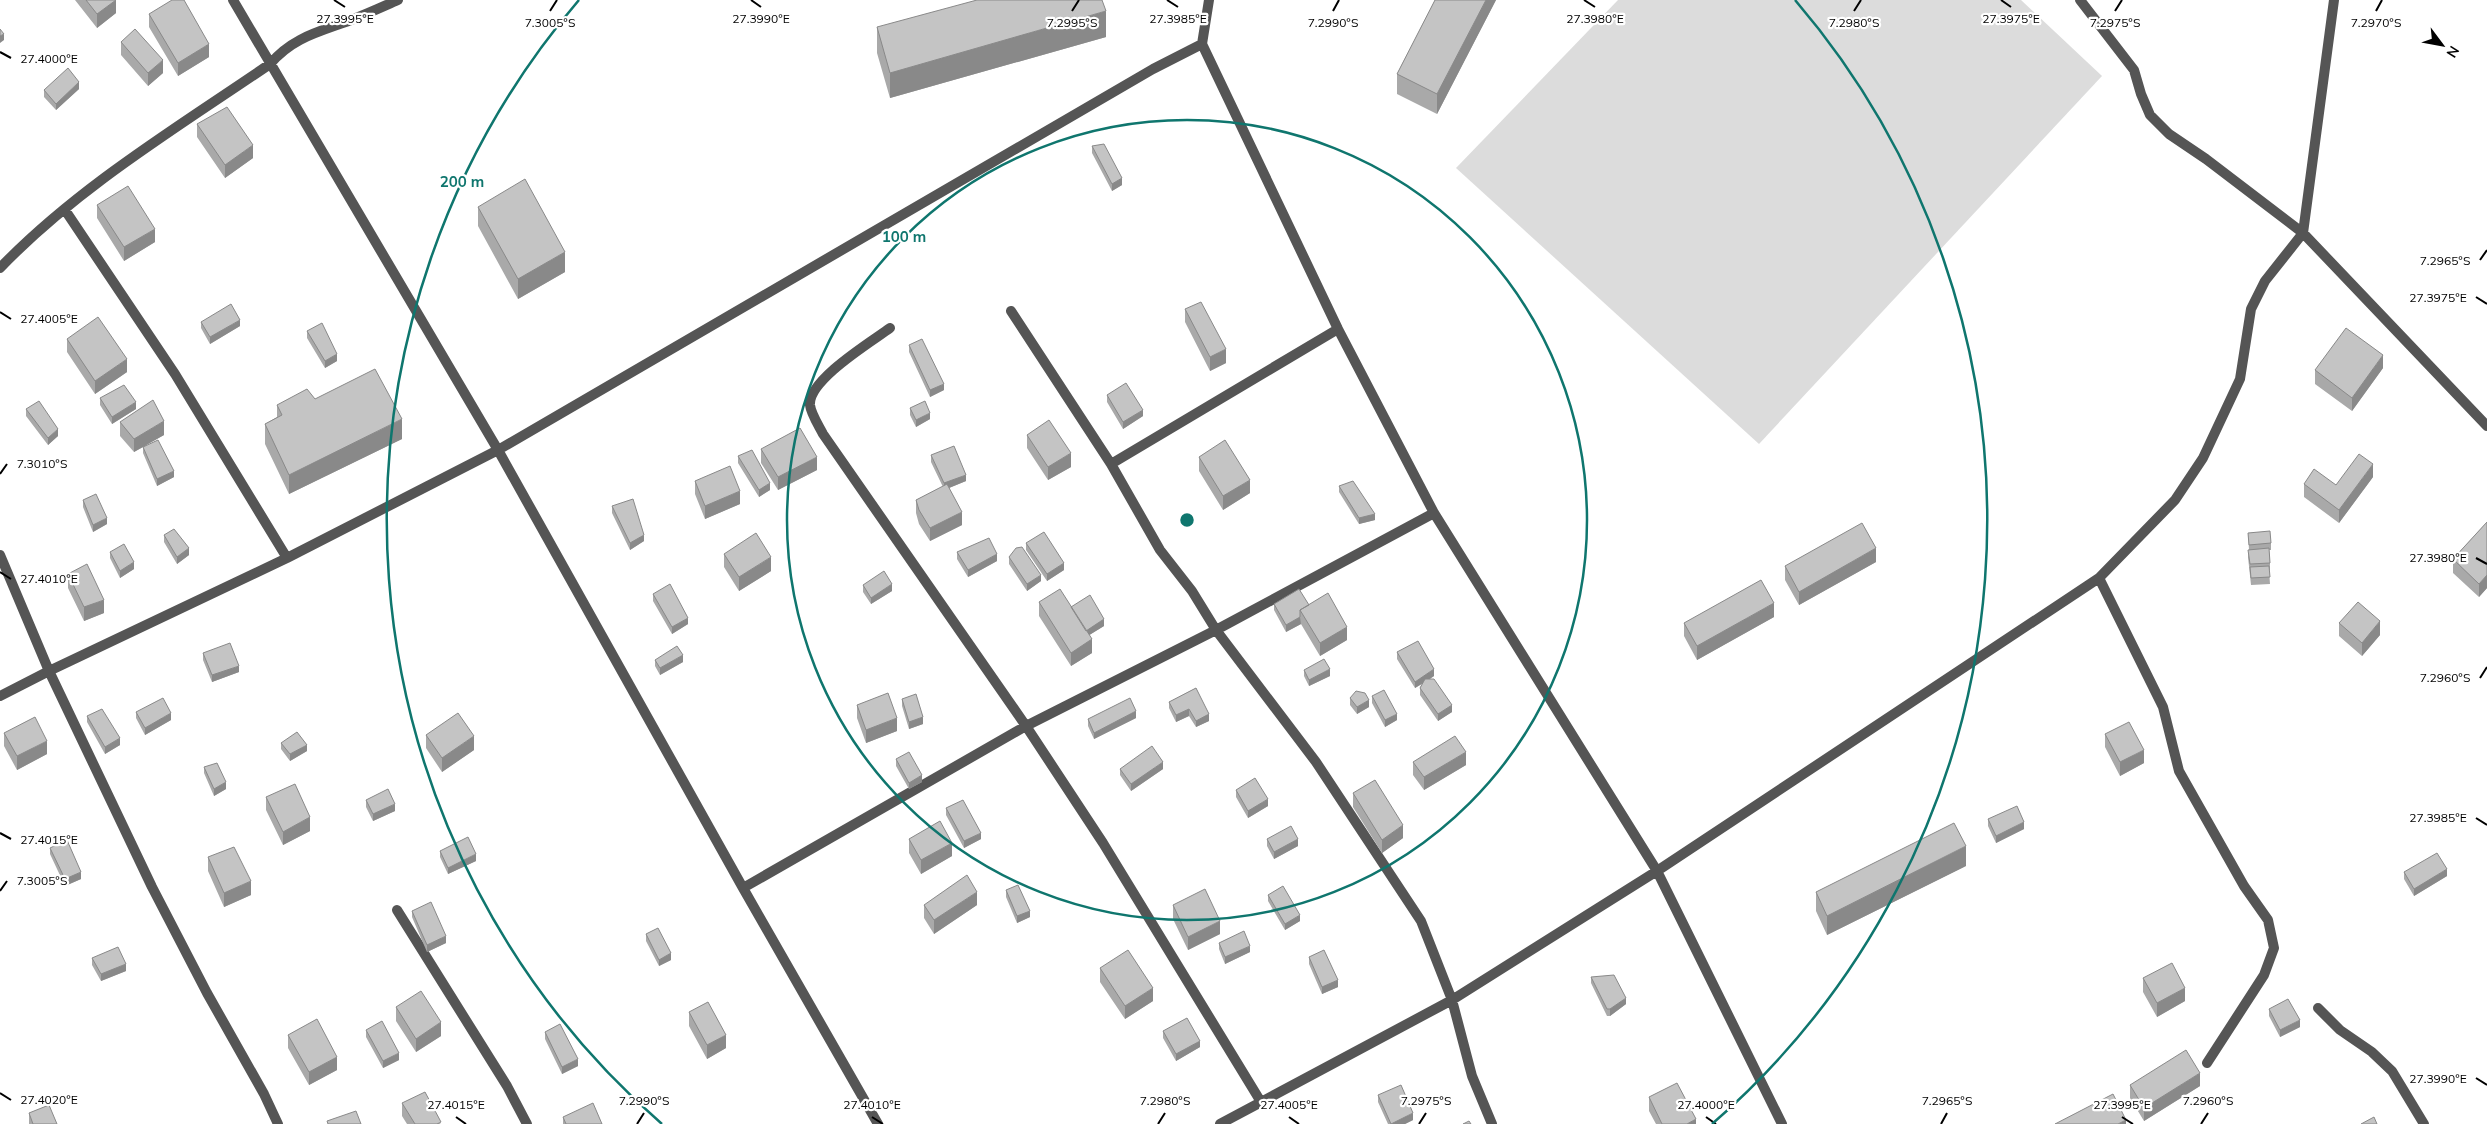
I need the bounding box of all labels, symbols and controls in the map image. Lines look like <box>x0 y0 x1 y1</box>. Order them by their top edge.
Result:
text: 27.3995°E <box>316 11 374 26</box>
text: 27.3990°E <box>732 11 790 26</box>
text: 27.3985°E <box>1149 11 1207 26</box>
text: 27.3980°E <box>1566 11 1624 26</box>
text: 27.3975°E <box>1982 11 2040 26</box>
text: 7.3005°S <box>525 15 575 30</box>
text: 7.2995°S <box>1047 15 1097 30</box>
text: 7.2990°S <box>1308 15 1358 30</box>
text: 7.2980°S <box>1829 15 1879 30</box>
text: 7.2975°S <box>2090 15 2140 30</box>
text: 7.2970°S <box>2351 15 2401 30</box>
north arrow <box>2417 20 2467 70</box>
text: N <box>2443 43 2463 61</box>
text: 27.4000°E <box>20 51 78 66</box>
text: 200 m <box>440 172 484 191</box>
text: 100 m <box>882 227 926 246</box>
text: 7.2965°S <box>2420 253 2470 268</box>
text: 27.3975°E <box>2409 290 2467 305</box>
text: 27.4005°E <box>20 311 78 326</box>
text: 7.3010°S <box>17 456 67 471</box>
centre of rings <box>1178 511 1196 529</box>
text: 27.3980°E <box>2409 550 2467 565</box>
text: 27.4010°E <box>20 571 78 586</box>
text: 7.2960°S <box>2420 670 2470 685</box>
text: 27.3985°E <box>2409 810 2467 825</box>
text: 27.4015°E <box>20 832 78 847</box>
text: 7.3005°S <box>17 873 67 888</box>
text: 27.3990°E <box>2409 1071 2467 1086</box>
text: 27.4020°E <box>20 1092 78 1107</box>
text: 7.2990°S <box>619 1093 669 1108</box>
text: 7.2980°S <box>1140 1093 1190 1108</box>
text: 7.2975°S <box>1401 1093 1451 1108</box>
text: 7.2965°S <box>1922 1093 1972 1108</box>
text: 7.2960°S <box>2183 1093 2233 1108</box>
text: 27.4015°E <box>427 1097 485 1112</box>
text: 27.4010°E <box>843 1097 901 1112</box>
text: 27.4005°E <box>1260 1097 1318 1112</box>
text: 27.4000°E <box>1677 1097 1735 1112</box>
text: 27.3995°E <box>2093 1097 2151 1112</box>

